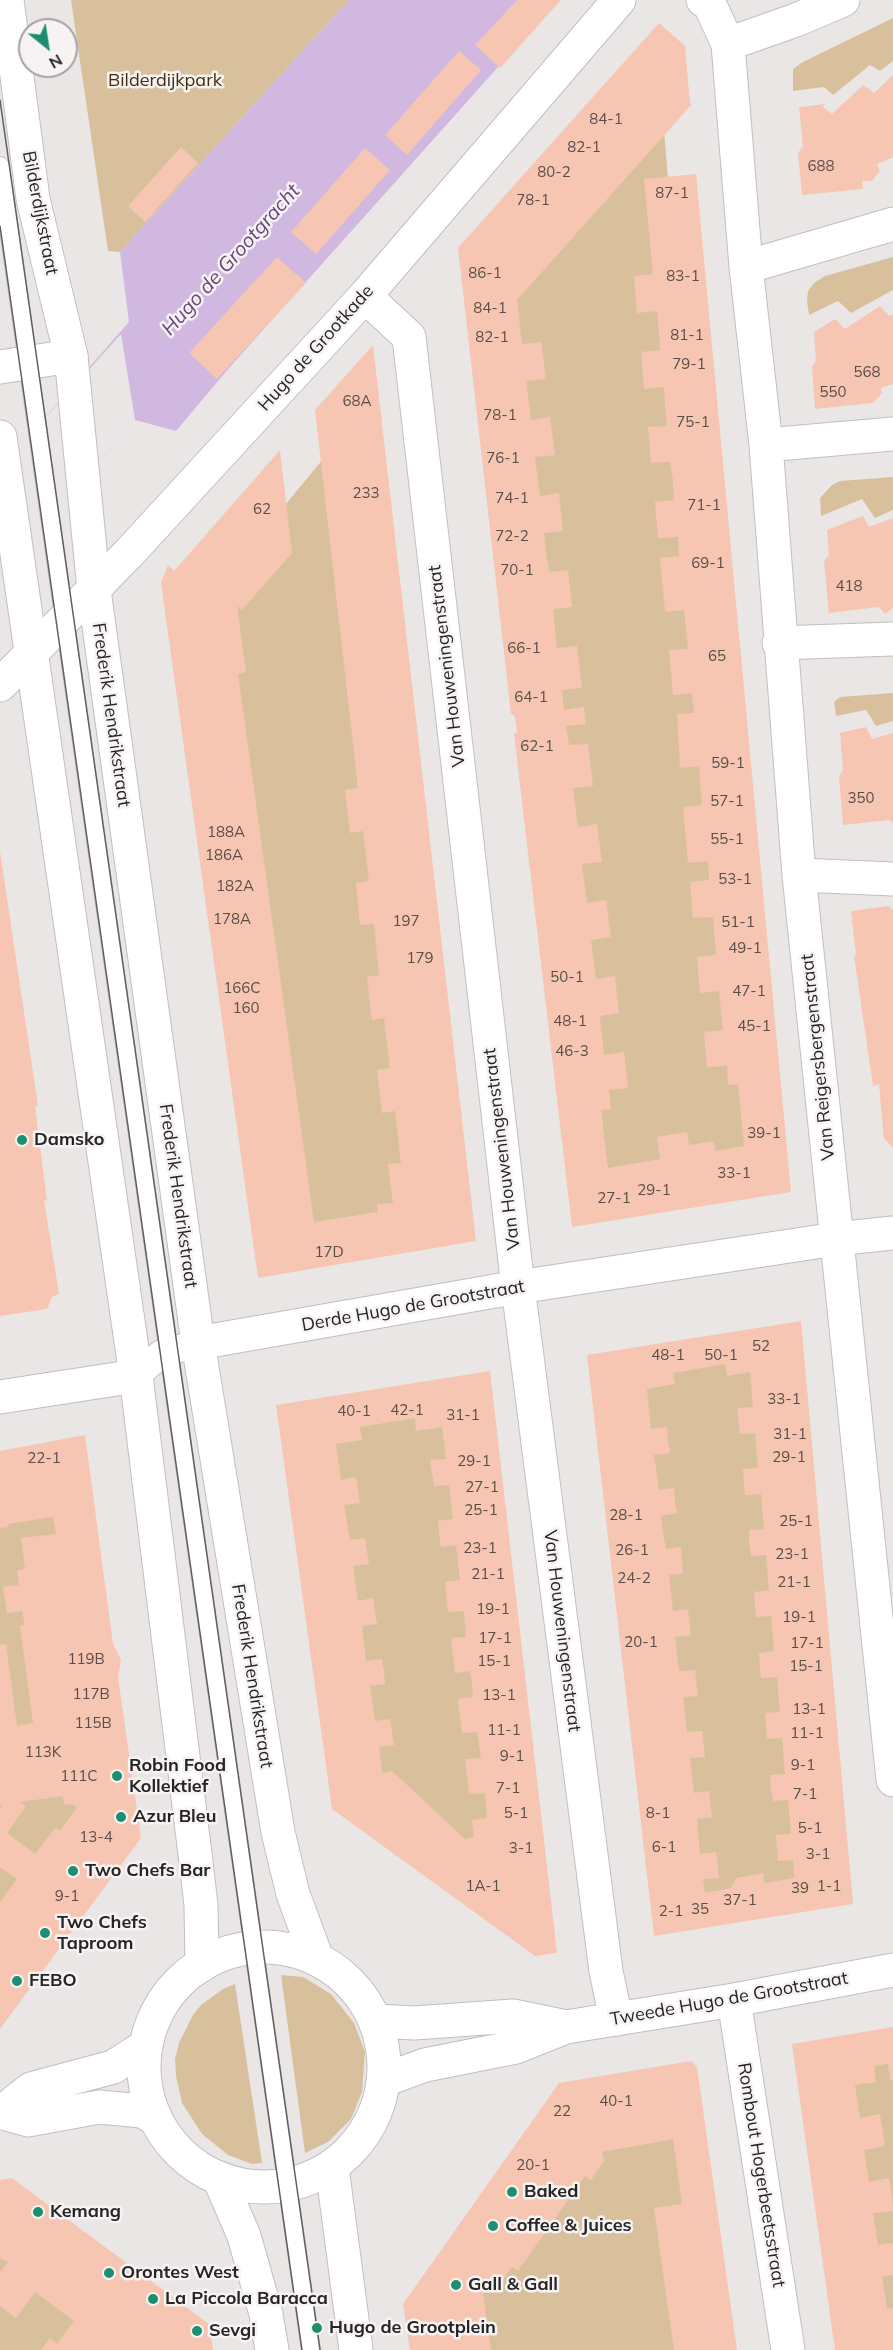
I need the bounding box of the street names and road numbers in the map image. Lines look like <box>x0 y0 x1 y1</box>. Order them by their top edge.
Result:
street label: Bilderdijkstraat <box>17 149 63 277</box>
street label: Hugo de Grootkade <box>254 281 378 415</box>
street label: Van Houweningenstraat <box>424 564 470 768</box>
street label: Frederik Hendrikstraat <box>87 621 135 809</box>
street label: Van Reigersbergenstraat <box>796 953 840 1161</box>
street label: Van Houweningenstraat <box>479 1047 525 1251</box>
street label: Frederik Hendrikstraat <box>154 1102 202 1290</box>
street label: Derde Hugo de Grootstraat <box>300 1276 526 1336</box>
street label: Van Houweningenstraat <box>539 1529 585 1733</box>
street label: Frederik Hendrikstraat <box>227 1583 277 1769</box>
street label: Tweede Hugo de Grootstraat <box>608 1967 850 2031</box>
street label: Rombout Hogerbeetsstraat <box>733 2061 789 2289</box>

